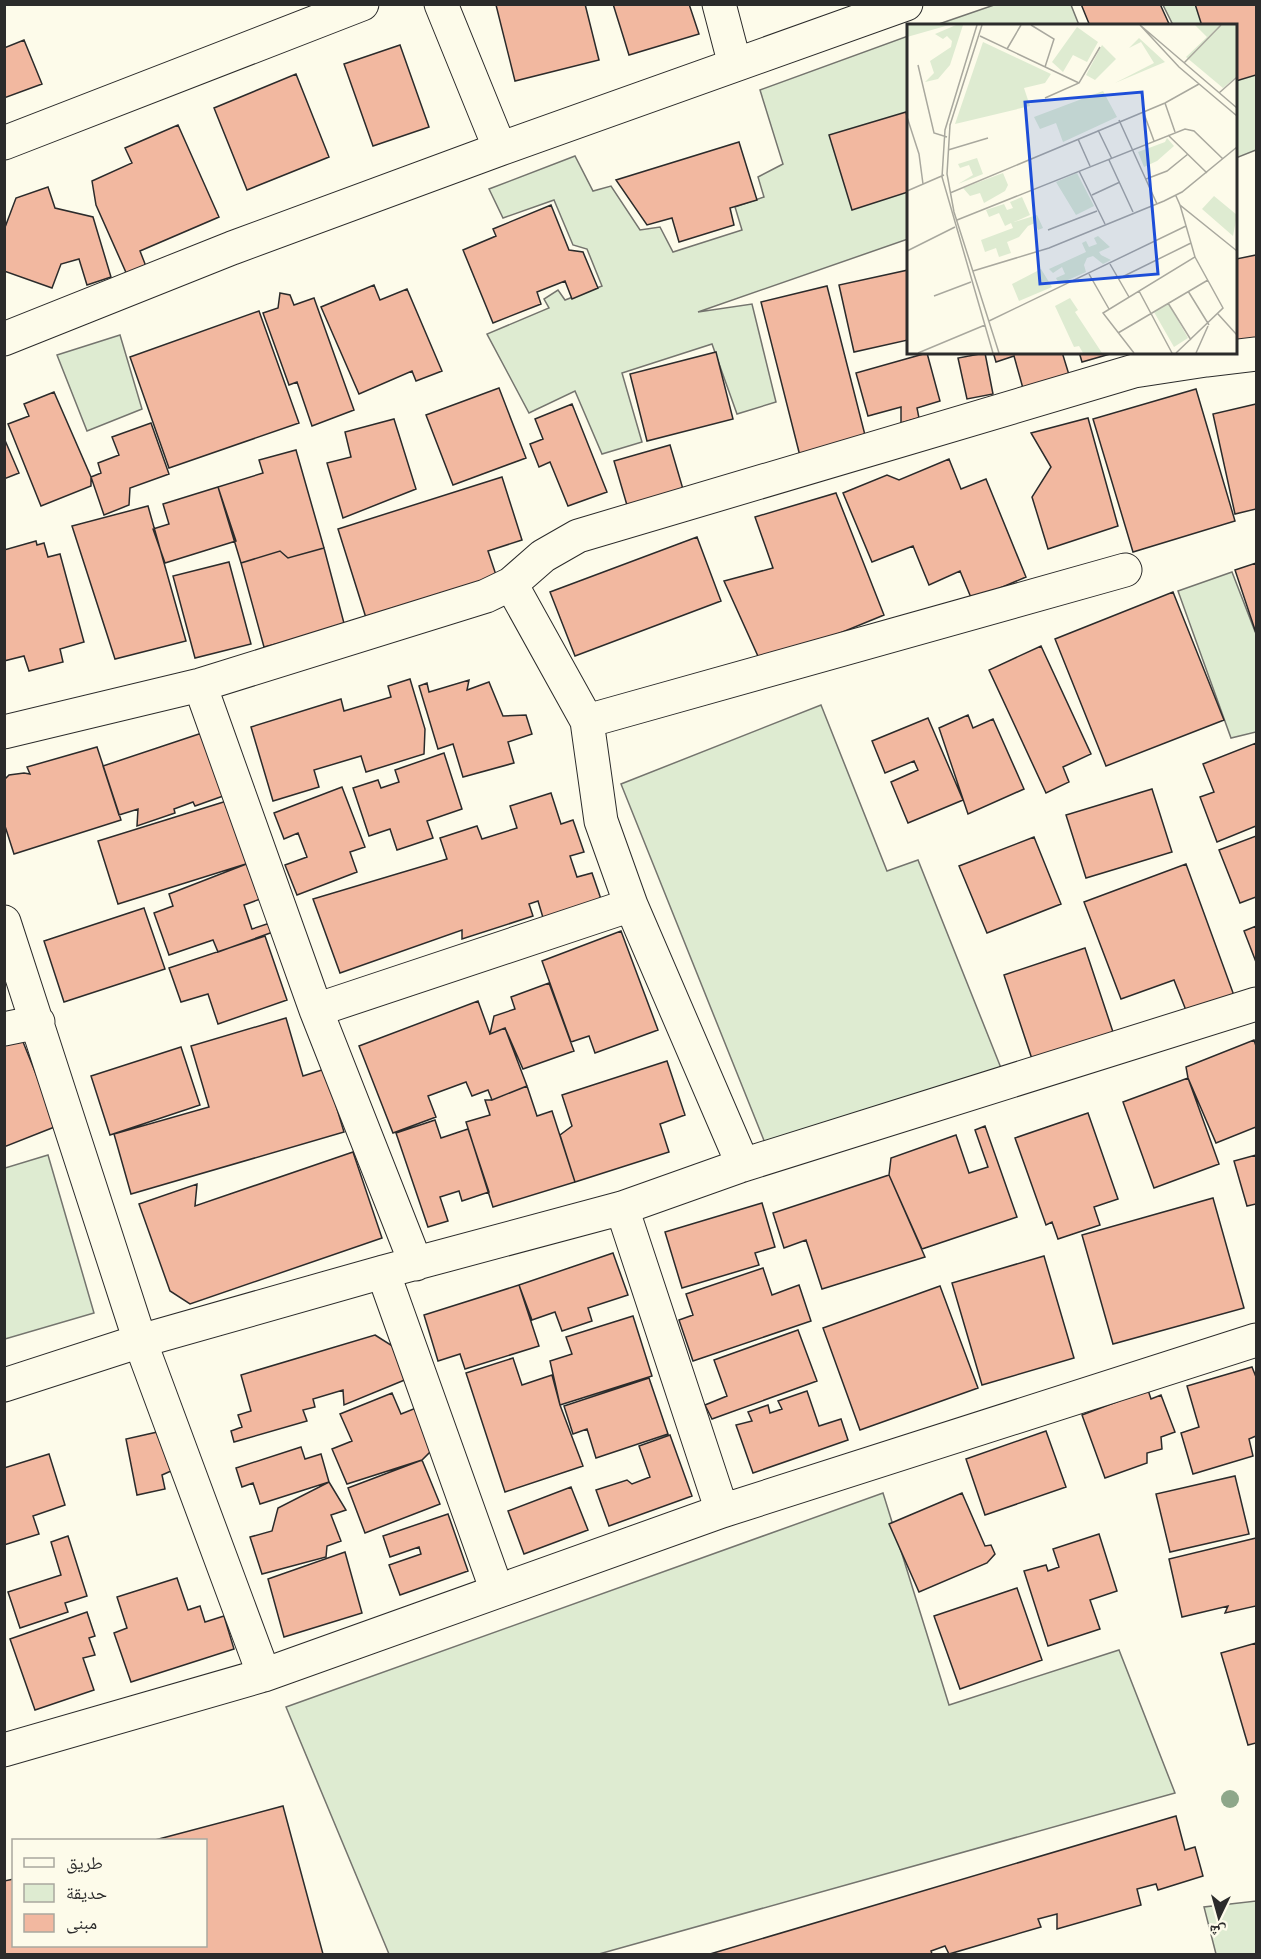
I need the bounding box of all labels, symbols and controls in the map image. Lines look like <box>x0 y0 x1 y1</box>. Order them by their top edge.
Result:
inset map <box>907 24 1237 354</box>
legend <box>12 1839 207 1947</box>
text: طريق <box>66 1851 103 1874</box>
text: حديقة <box>66 1881 107 1903</box>
north arrow <box>1189 1887 1249 1947</box>
text: مبنى <box>66 1911 97 1934</box>
text: ش <box>1208 1921 1227 1943</box>

